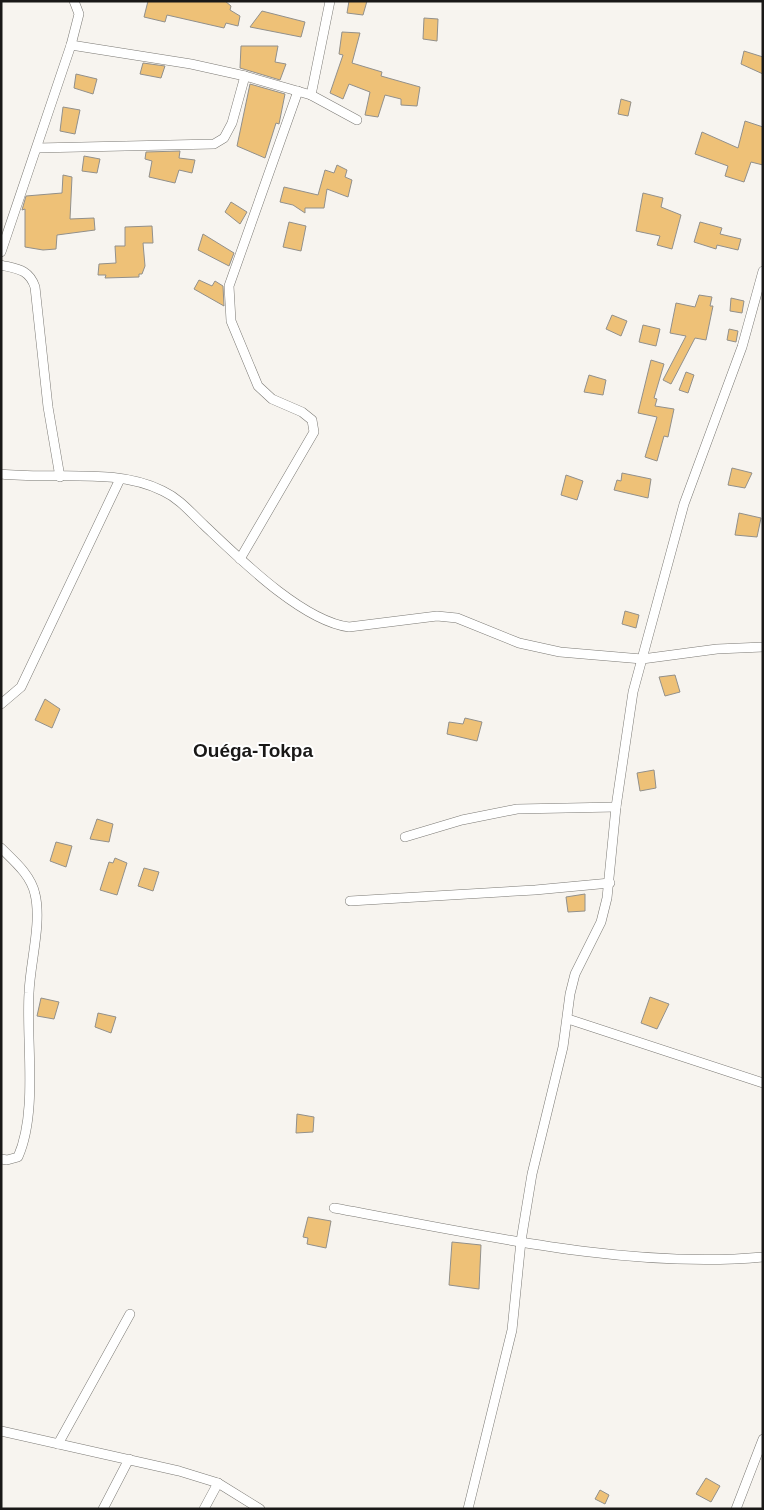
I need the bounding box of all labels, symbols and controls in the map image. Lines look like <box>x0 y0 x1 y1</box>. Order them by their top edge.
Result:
district label: Ouéga-Tokpa <box>193 740 313 761</box>

